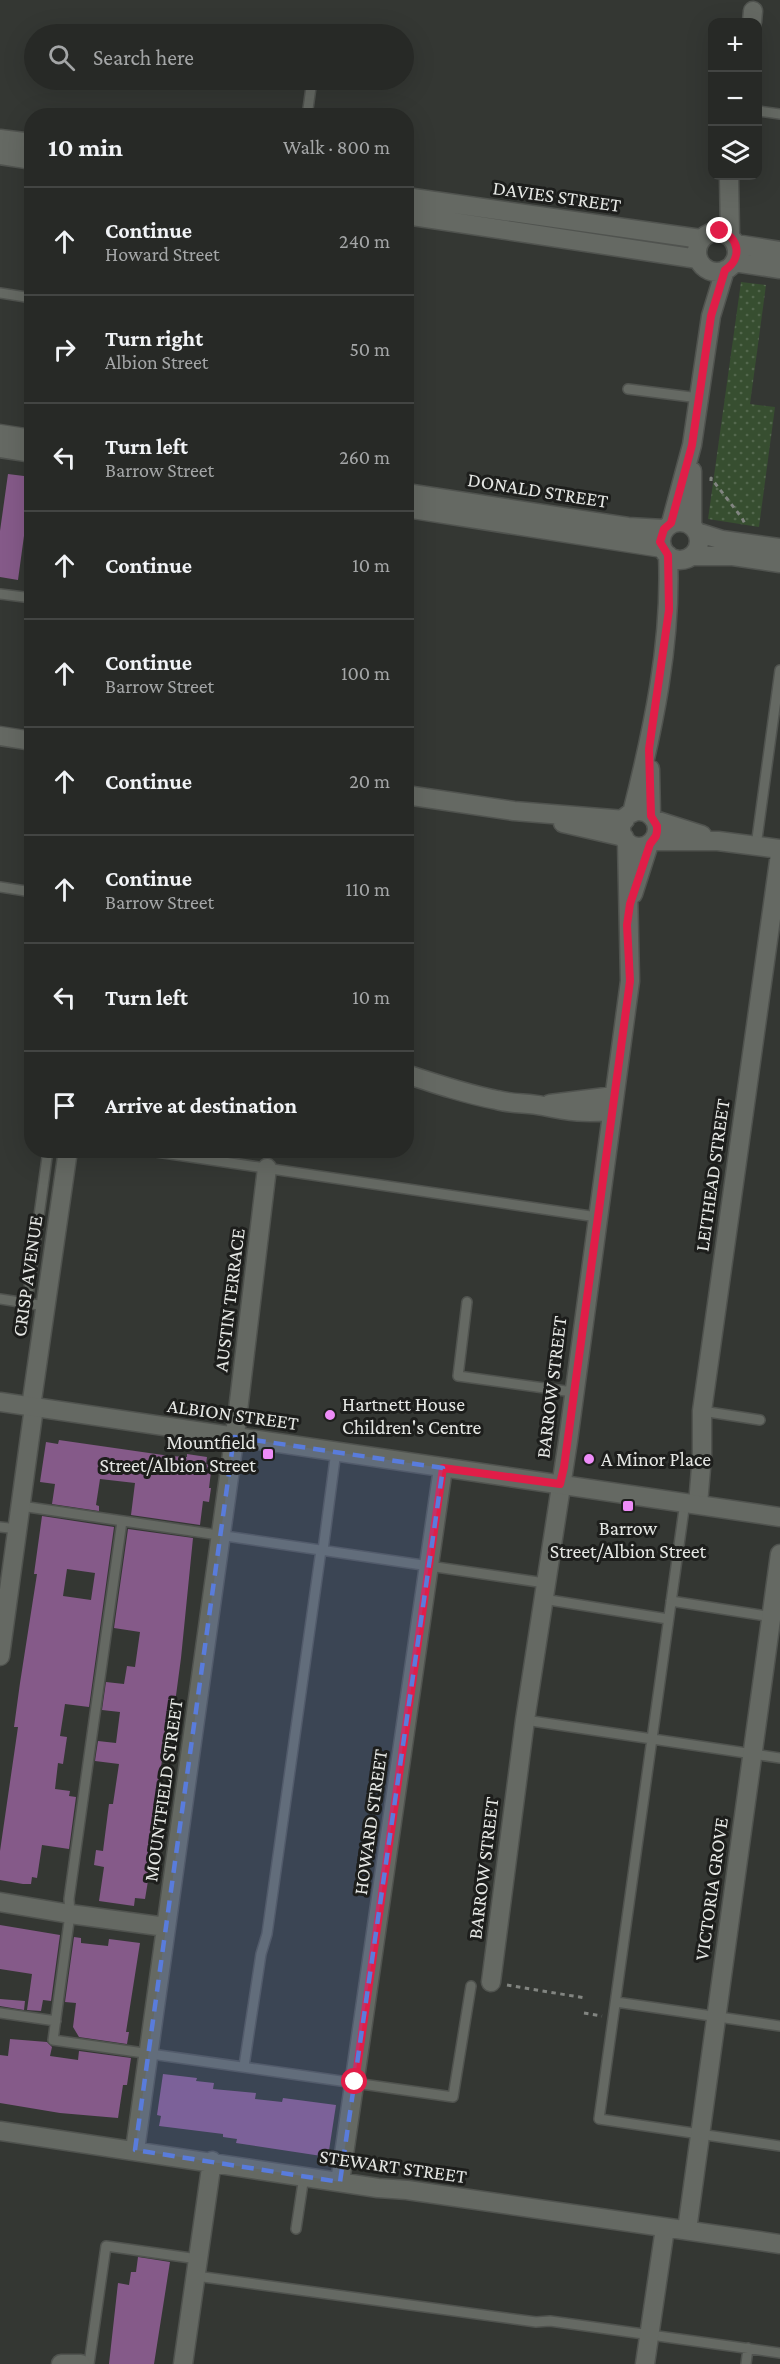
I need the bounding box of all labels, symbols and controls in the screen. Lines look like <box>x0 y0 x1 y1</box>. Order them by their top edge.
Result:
map controls <box>708 18 762 180</box>
button: + <box>708 18 762 72</box>
search box <box>24 24 414 90</box>
icon: search <box>45 41 78 74</box>
text: Search here <box>93 45 194 70</box>
button: − <box>708 72 762 126</box>
button: layers <box>708 126 762 180</box>
text: 10 min <box>48 133 123 162</box>
text: Walk · 800 m <box>283 136 390 158</box>
street label: DAVIES STREET <box>491 176 623 216</box>
route end <box>706 217 732 243</box>
text: Continue <box>105 218 192 243</box>
icon: ahead <box>48 225 81 258</box>
text: 240 m <box>339 230 390 252</box>
text: Howard Street <box>105 243 220 265</box>
text: Turn right <box>105 326 203 351</box>
icon: right <box>48 333 81 366</box>
text: 50 m <box>349 338 390 360</box>
text: Albion Street <box>105 351 208 373</box>
text: Turn left <box>105 434 188 459</box>
icon: left <box>48 441 81 474</box>
text: 260 m <box>339 446 390 468</box>
text: Barrow Street <box>105 459 214 481</box>
street label: DONALD STREET <box>466 468 610 512</box>
icon: ahead <box>48 549 81 582</box>
text: Continue <box>105 553 192 578</box>
text: 10 m <box>352 554 390 576</box>
text: Continue <box>105 650 192 675</box>
icon: ahead <box>48 657 81 690</box>
text: 100 m <box>341 662 390 684</box>
text: Barrow Street <box>105 675 214 697</box>
icon: ahead <box>48 765 81 798</box>
text: Continue <box>105 769 192 794</box>
text: 20 m <box>349 770 390 792</box>
text: Continue <box>105 866 192 891</box>
icon: ahead <box>48 873 81 906</box>
text: 110 m <box>346 878 390 900</box>
text: Barrow Street <box>105 891 214 913</box>
icon: left <box>48 981 81 1014</box>
text: Turn left <box>105 985 188 1010</box>
text: 10 m <box>352 986 390 1008</box>
icon: arrive <box>48 1089 81 1122</box>
text: Arrive at destination <box>105 1093 297 1118</box>
street label: LEITHEAD STREET <box>690 1097 734 1253</box>
street label: CRISP AVENUE <box>8 1214 46 1338</box>
street label: AUSTIN TERRACE <box>209 1227 249 1373</box>
street label: BARROW STREET <box>531 1314 571 1459</box>
place label: Hartnett House Children's Centre <box>342 1393 481 1438</box>
street label: ALBION STREET <box>166 1394 300 1434</box>
marker: Hartnett House Children's Centre <box>323 1408 337 1422</box>
place label: Mountfield Street/Albion Street <box>100 1431 256 1476</box>
marker: Mountfield Street/Albion Street <box>261 1447 275 1461</box>
place label: A Minor Place <box>601 1448 711 1470</box>
marker: A Minor Place <box>582 1452 596 1466</box>
marker: Barrow Street/Albion Street <box>621 1499 635 1513</box>
place label: Barrow Street/Albion Street <box>550 1517 707 1562</box>
street label: MOUNTFIELD STREET <box>139 1697 187 1883</box>
street label: HOWARD STREET <box>349 1747 391 1896</box>
street label: BARROW STREET <box>463 1795 503 1940</box>
street label: VICTORIA GROVE <box>690 1816 732 1962</box>
route start <box>341 2068 367 2094</box>
street label: STEWART STREET <box>318 2145 468 2187</box>

